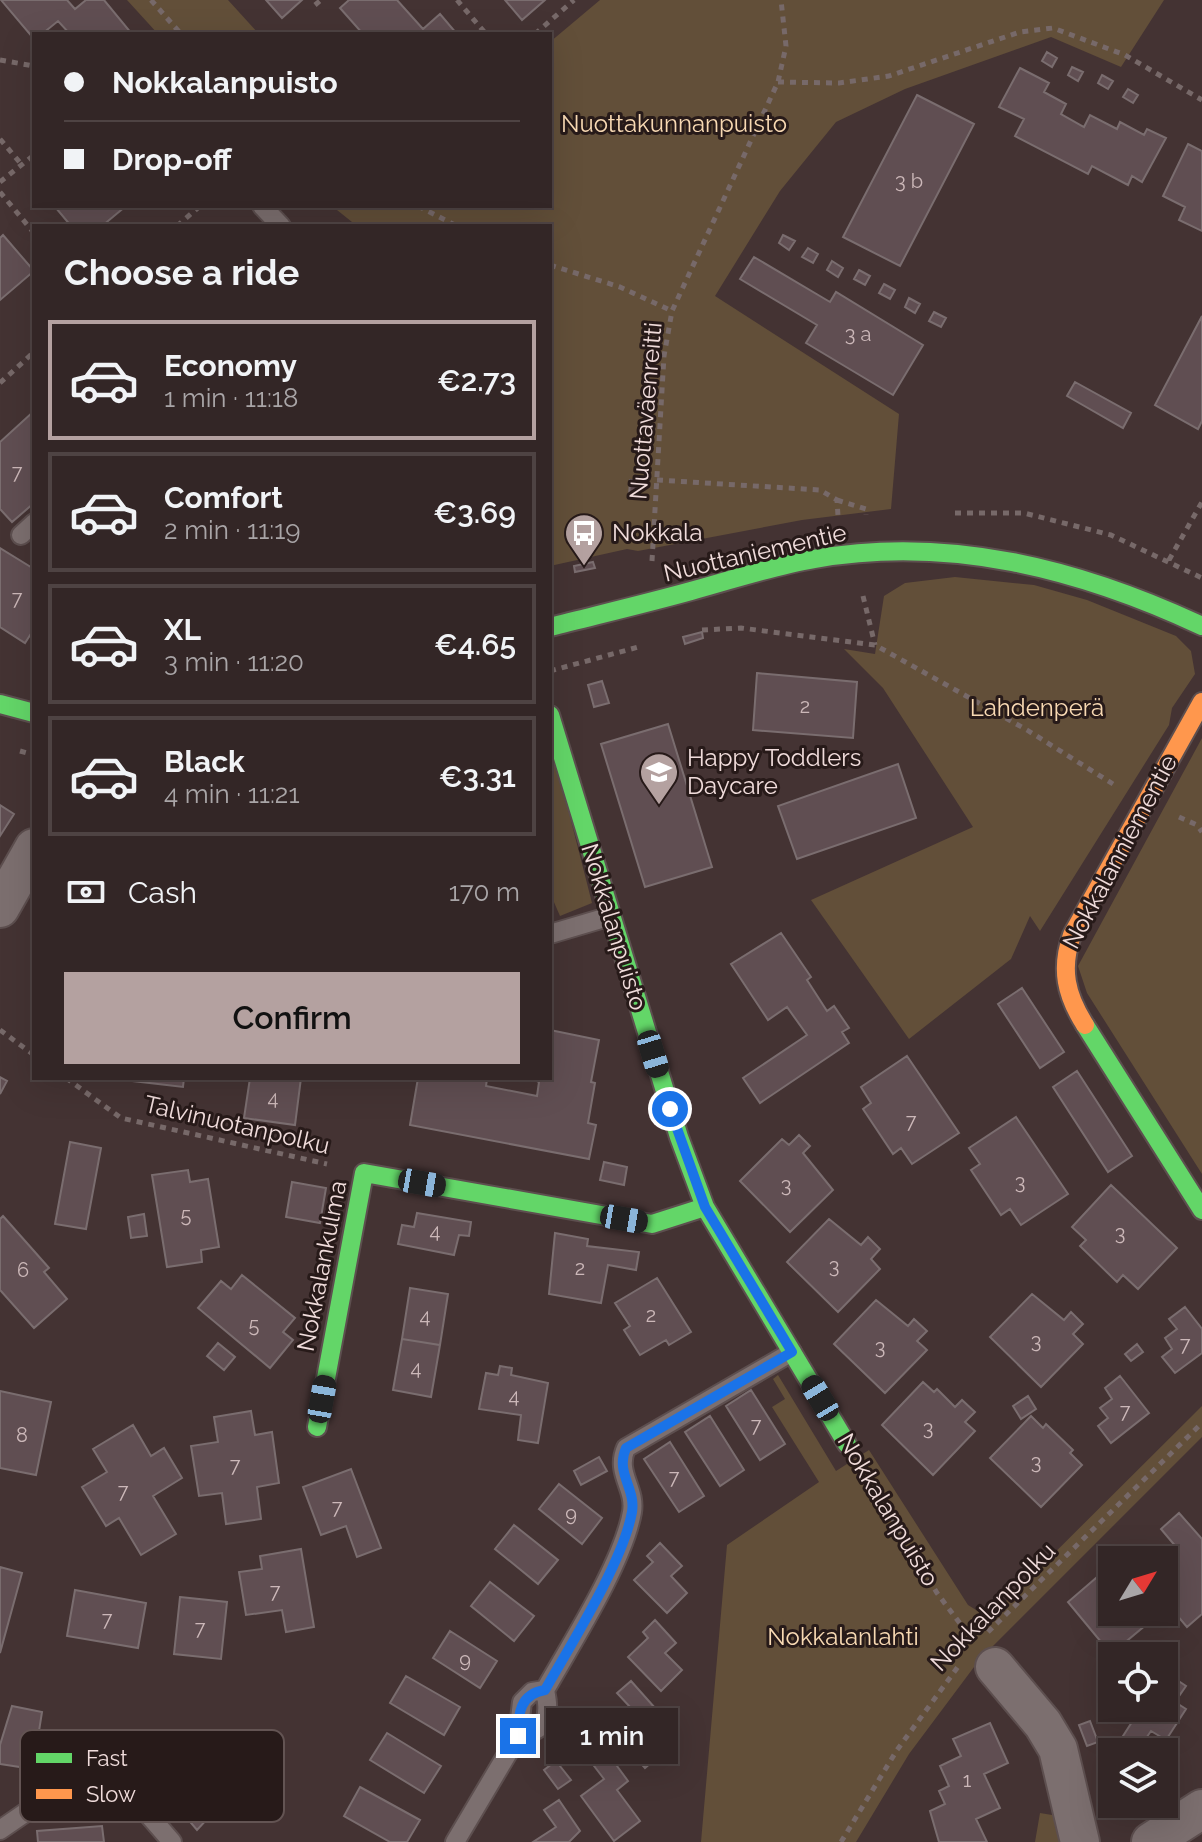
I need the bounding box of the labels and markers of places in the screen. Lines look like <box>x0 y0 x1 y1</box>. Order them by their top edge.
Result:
bus stop icon: Nokkala <box>563 512 605 567</box>
place label: Nokkala <box>612 518 703 547</box>
place label: Happy Toddlers Daycare <box>687 743 861 800</box>
school or university icon: Happy Toddlers Daycare <box>638 751 680 806</box>

